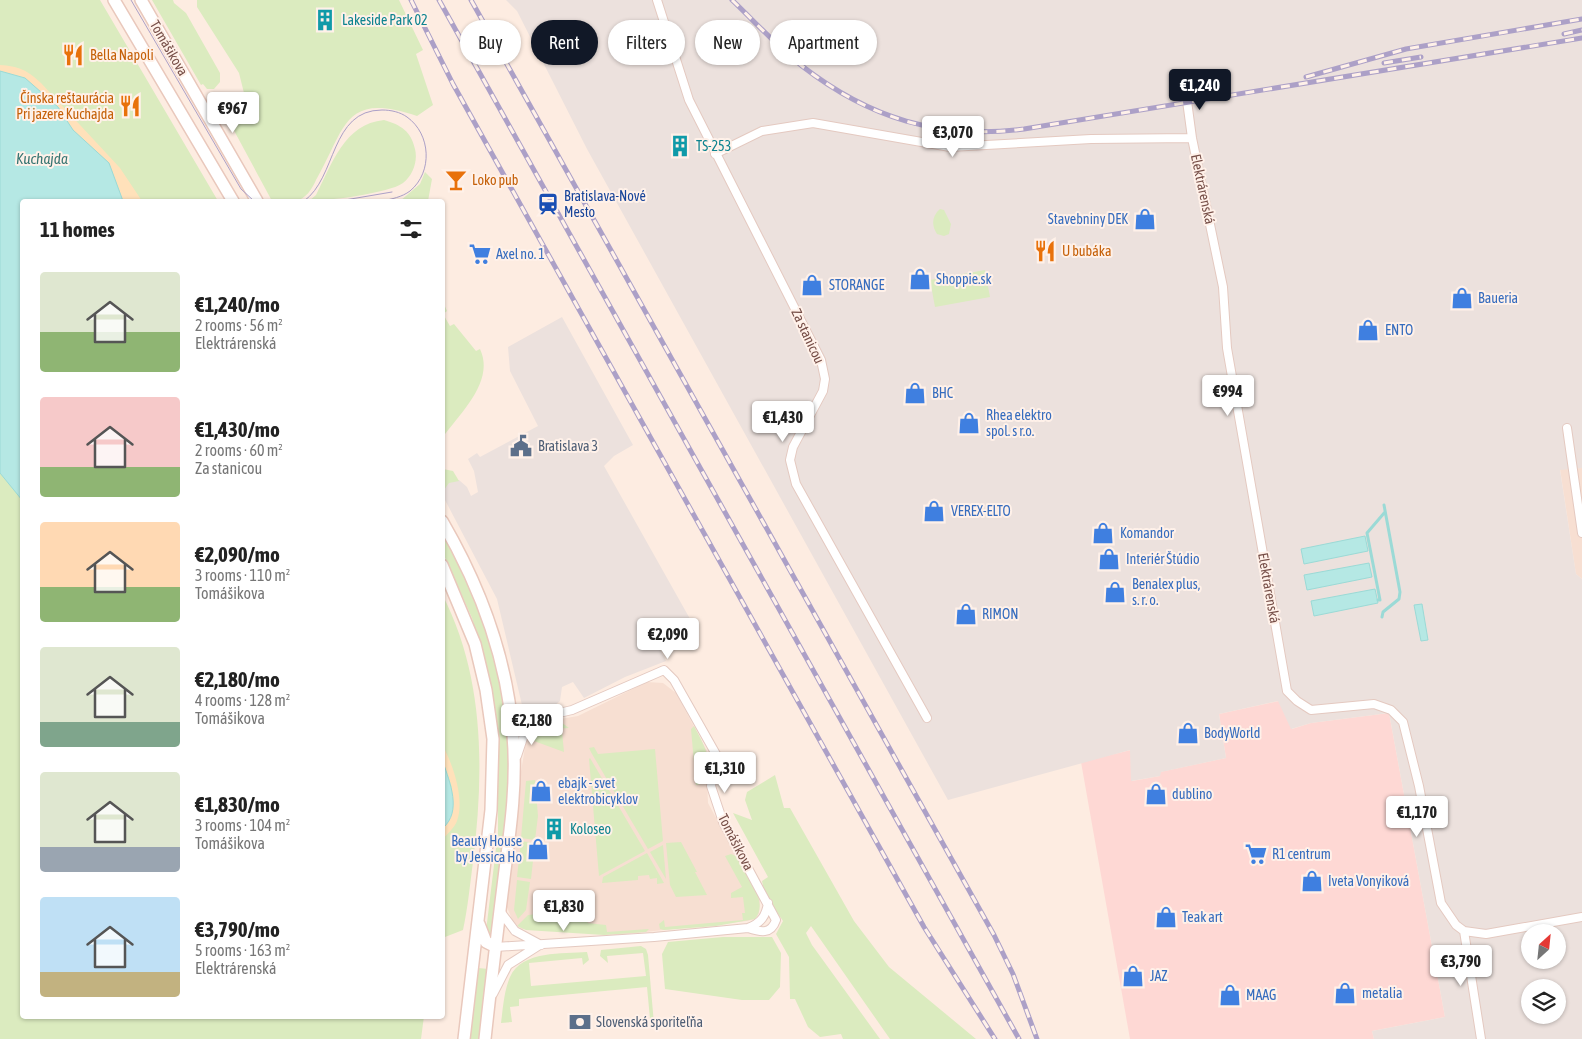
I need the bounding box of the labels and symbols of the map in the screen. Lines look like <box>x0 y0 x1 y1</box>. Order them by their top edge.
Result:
building icon: Lakeside Park 02 <box>312 7 338 33</box>
place label: Lakeside Park 02 <box>342 12 428 28</box>
street label: Tomášikova <box>147 18 191 78</box>
restaurant icon: Bella Napoli <box>60 42 86 68</box>
place label: Bella Napoli <box>90 47 154 63</box>
pin: €1,240 <box>1159 68 1241 111</box>
place label: Čínska reštaurácia Pri jazere Kuchajda <box>16 89 114 122</box>
pin: €967 <box>203 92 263 134</box>
restaurant icon: Čínska reštaurácia Pri jazere Kuchajda <box>117 93 143 119</box>
pin: €3,070 <box>912 116 994 158</box>
building icon: TS-253 <box>667 133 693 159</box>
place label: TS-253 <box>696 138 731 154</box>
water label: Kuchajda <box>16 150 68 167</box>
street label: Elektrárenská <box>1188 152 1218 226</box>
bar icon: Loko pub <box>443 167 469 193</box>
place label: Loko pub <box>472 172 519 188</box>
place label: Bratislava-Nové Mesto <box>564 188 646 220</box>
station icon: Bratislava-Nové Mesto <box>535 191 561 217</box>
shop icon: Stavebniny DEK <box>1132 206 1158 232</box>
place label: Stavebniny DEK <box>1048 211 1128 227</box>
restaurant icon: U bubáka <box>1032 238 1058 264</box>
supermarket icon: Axel no. 1 <box>467 241 493 267</box>
place label: U bubáka <box>1062 243 1111 259</box>
place label: Axel no. 1 <box>496 246 545 262</box>
shop icon: Shoppie.sk <box>907 266 933 292</box>
place label: Shoppie.sk <box>936 271 992 287</box>
shop icon: STORANGE <box>799 272 825 298</box>
place label: STORANGE <box>829 277 884 293</box>
shop icon: Baueria <box>1449 285 1475 311</box>
place label: Baueria <box>1478 290 1518 306</box>
street label: Za stanicou <box>788 306 828 366</box>
shop icon: ENTO <box>1355 317 1381 343</box>
place label: ENTO <box>1385 322 1413 338</box>
pin: €994 <box>1198 374 1258 417</box>
shop icon: BHC <box>902 380 928 406</box>
place label: BHC <box>932 385 954 401</box>
pin: €1,430 <box>742 400 824 443</box>
place label: Rhea elektro spol. s r.o. <box>986 407 1052 439</box>
shop icon: Rhea elektro spol. s r.o. <box>956 410 982 436</box>
public building icon: Bratislava 3 <box>508 433 534 459</box>
place label: Bratislava 3 <box>538 438 598 454</box>
shop icon: VEREX-ELTO <box>921 498 947 524</box>
place label: VEREX-ELTO <box>951 503 1011 519</box>
shop icon: Komandor <box>1090 520 1116 546</box>
place label: Komandor <box>1120 525 1175 541</box>
shop icon: Interiér Štúdio <box>1096 546 1122 572</box>
place label: Interiér Štúdio <box>1126 551 1199 567</box>
street label: Elektrárenská <box>1255 551 1283 625</box>
place label: Benalex plus, s. r. o. <box>1132 576 1200 608</box>
shop icon: Benalex plus, s. r. o. <box>1102 579 1128 605</box>
shop icon: RIMON <box>953 601 979 627</box>
place label: RIMON <box>982 606 1018 622</box>
pin: €2,090 <box>627 618 709 660</box>
pin: €2,180 <box>491 704 573 746</box>
shop icon: BodyWorld <box>1175 720 1201 746</box>
place label: BodyWorld <box>1204 725 1260 741</box>
pin: €1,310 <box>684 752 766 794</box>
place label: ebajk - svet elektrobicyklov <box>558 775 638 807</box>
shop icon: ebajk - svet elektrobicyklov <box>528 778 554 804</box>
shop icon: dublino <box>1143 781 1169 807</box>
place label: dublino <box>1172 786 1212 802</box>
pin: €1,170 <box>1376 796 1458 838</box>
street label: Tomášikova <box>715 811 757 873</box>
building icon: Koloseo <box>541 816 567 842</box>
place label: Koloseo <box>570 821 611 837</box>
place label: Beauty House by Jessica Ho <box>451 833 522 865</box>
shop icon: Beauty House by Jessica Ho <box>525 836 551 862</box>
supermarket icon: R1 centrum <box>1243 841 1269 867</box>
place label: R1 centrum <box>1272 846 1331 862</box>
shop icon: Iveta Vonyiková <box>1299 868 1325 894</box>
place label: Iveta Vonyiková <box>1328 873 1409 889</box>
pin: €1,830 <box>523 890 605 932</box>
shop icon: Teak art <box>1153 904 1179 930</box>
place label: Teak art <box>1182 909 1223 925</box>
north arrow <box>1521 924 1566 969</box>
pin: €3,790 <box>1420 944 1502 987</box>
shop icon: JAZ <box>1120 963 1146 989</box>
place label: JAZ <box>1150 968 1168 984</box>
shop icon: metalia <box>1332 980 1358 1006</box>
shop icon: MAAG <box>1217 982 1243 1008</box>
place label: metalia <box>1362 985 1402 1001</box>
place label: MAAG <box>1246 987 1277 1003</box>
bank icon: Slovenská sporiteľňa <box>567 1009 593 1035</box>
place label: Slovenská sporiteľňa <box>596 1014 703 1030</box>

